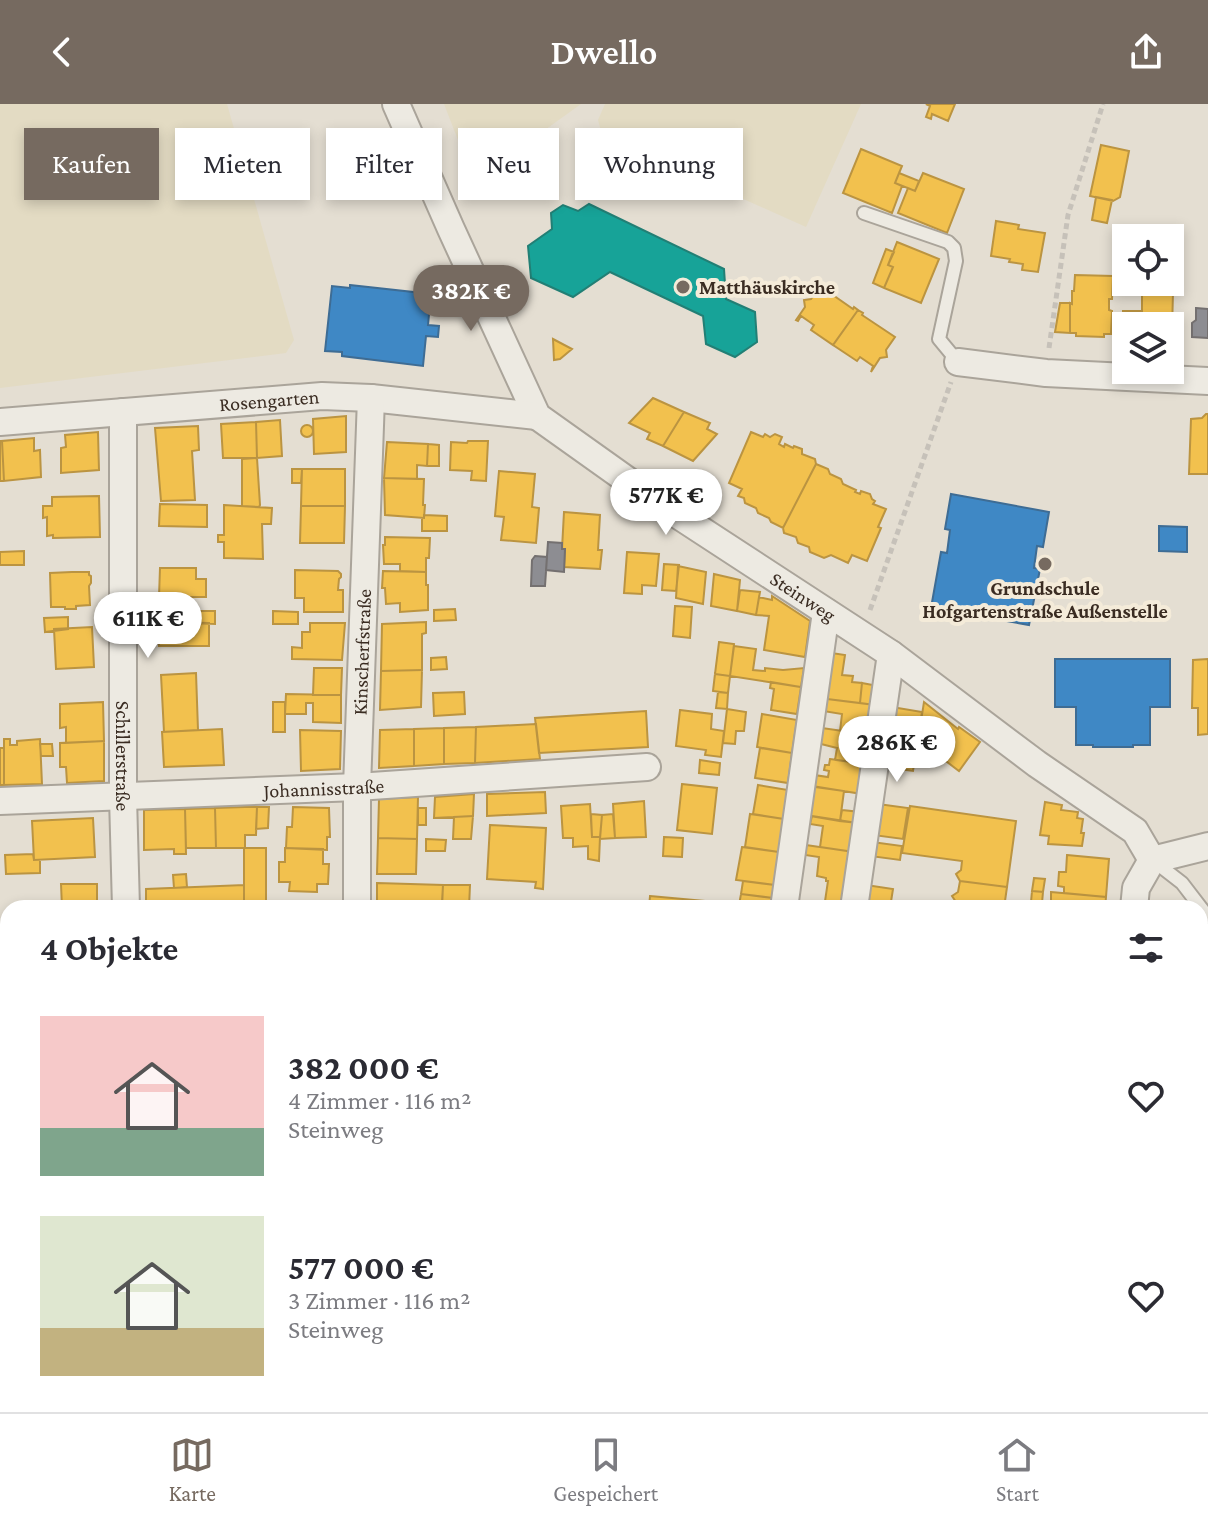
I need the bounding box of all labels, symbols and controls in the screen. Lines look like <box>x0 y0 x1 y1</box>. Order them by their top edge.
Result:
icon: back <box>40 30 84 74</box>
icon: share <box>1124 30 1168 74</box>
text: Dwello <box>551 32 657 72</box>
chip: Kaufen <box>24 128 159 200</box>
chip: Mieten <box>175 128 310 200</box>
chip: Filter <box>326 128 442 200</box>
chip: Neu <box>458 128 559 200</box>
chip: Wohnung <box>575 128 743 200</box>
map controls <box>1112 224 1184 384</box>
button: locate <box>1112 224 1184 296</box>
pin: 382K € <box>406 265 536 333</box>
text: 382K € <box>431 276 511 305</box>
place label: Matthäuskirche <box>699 276 835 298</box>
marker: Matthäuskirche <box>674 278 692 296</box>
button: layers <box>1112 312 1184 384</box>
street label: Rosengarten <box>218 385 320 415</box>
pin: 577K € <box>601 469 731 537</box>
text: 577K € <box>628 480 704 509</box>
marker: Grundschule Hofgartenstraße Außenstelle <box>1036 555 1054 573</box>
street label: Steinweg <box>766 567 840 627</box>
place label: Grundschule Hofgartenstraße Außenstelle <box>922 577 1168 622</box>
street label: Kinscherfstraße <box>349 588 375 716</box>
pin: 611K € <box>83 592 213 660</box>
text: 611K € <box>112 603 184 632</box>
street label: Schillerstraße <box>112 701 134 812</box>
pin: 286K € <box>832 716 962 784</box>
text: 286K € <box>856 727 938 756</box>
street label: Johannisstraße <box>261 774 385 803</box>
icon: filters <box>1124 926 1168 970</box>
text: 4 Objekte <box>40 930 178 967</box>
icon: home <box>104 1048 200 1144</box>
text: 382 000 € <box>288 1049 439 1086</box>
icon: heart <box>1124 1074 1168 1118</box>
text: 4 Zimmer · 116 m² <box>288 1086 471 1115</box>
text: Steinweg <box>288 1115 384 1144</box>
icon: home <box>104 1248 200 1344</box>
text: 577 000 € <box>288 1249 434 1286</box>
icon: heart <box>1124 1274 1168 1318</box>
text: 3 Zimmer · 116 m² <box>288 1286 470 1315</box>
text: Steinweg <box>288 1315 384 1344</box>
tab: Karte <box>169 1433 216 1506</box>
tab: Gespeichert <box>553 1433 658 1506</box>
tab: Start <box>995 1433 1039 1506</box>

